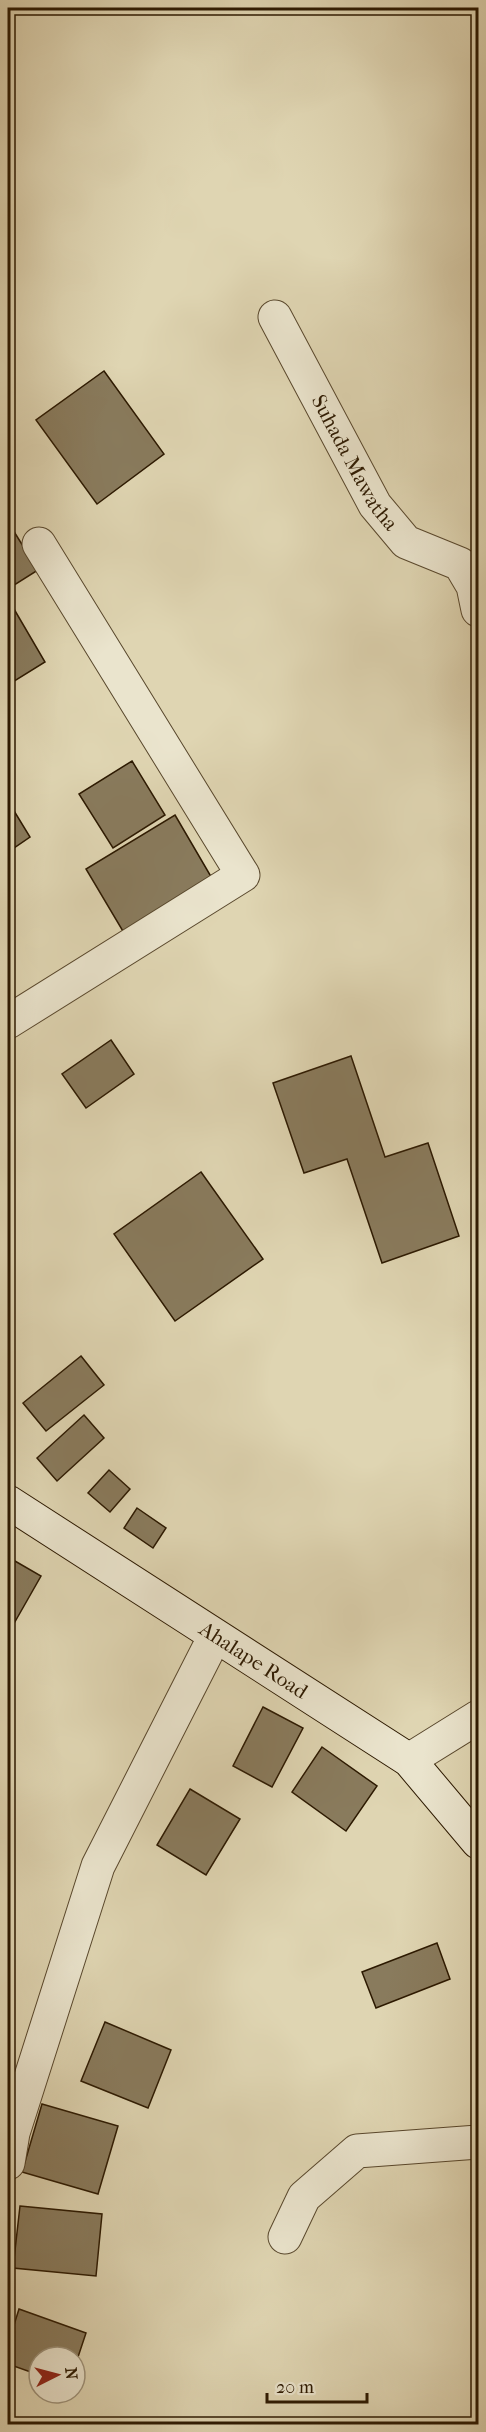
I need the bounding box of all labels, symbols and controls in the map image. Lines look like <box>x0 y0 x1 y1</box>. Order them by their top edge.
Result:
street label: Suhada Mawatha <box>307 391 403 535</box>
street label: Ahalape Road <box>194 1616 313 1704</box>
north arrow <box>27 2345 87 2405</box>
text: N <box>61 2366 82 2381</box>
scale bar <box>267 2366 368 2404</box>
text: 20 m <box>276 2377 314 2398</box>

